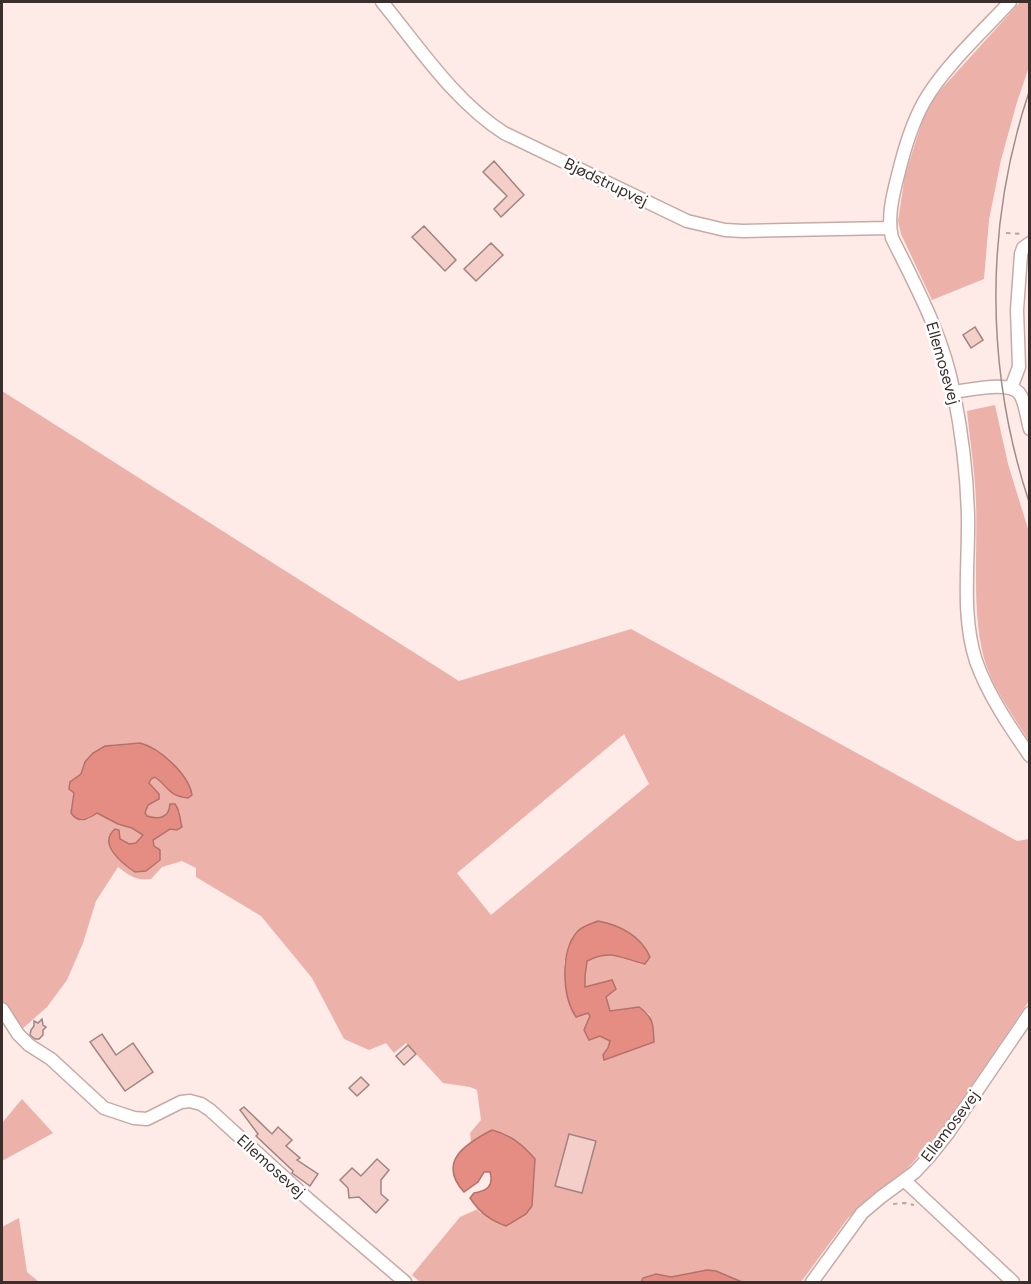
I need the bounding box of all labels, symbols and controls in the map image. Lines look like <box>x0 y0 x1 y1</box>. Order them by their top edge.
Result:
street label: Bjødstrupvej <box>561 154 651 210</box>
street label: Ellemosevej <box>922 319 964 407</box>
street label: Ellemosevej <box>917 1086 983 1166</box>
street label: Ellemosevej <box>233 1130 309 1202</box>

